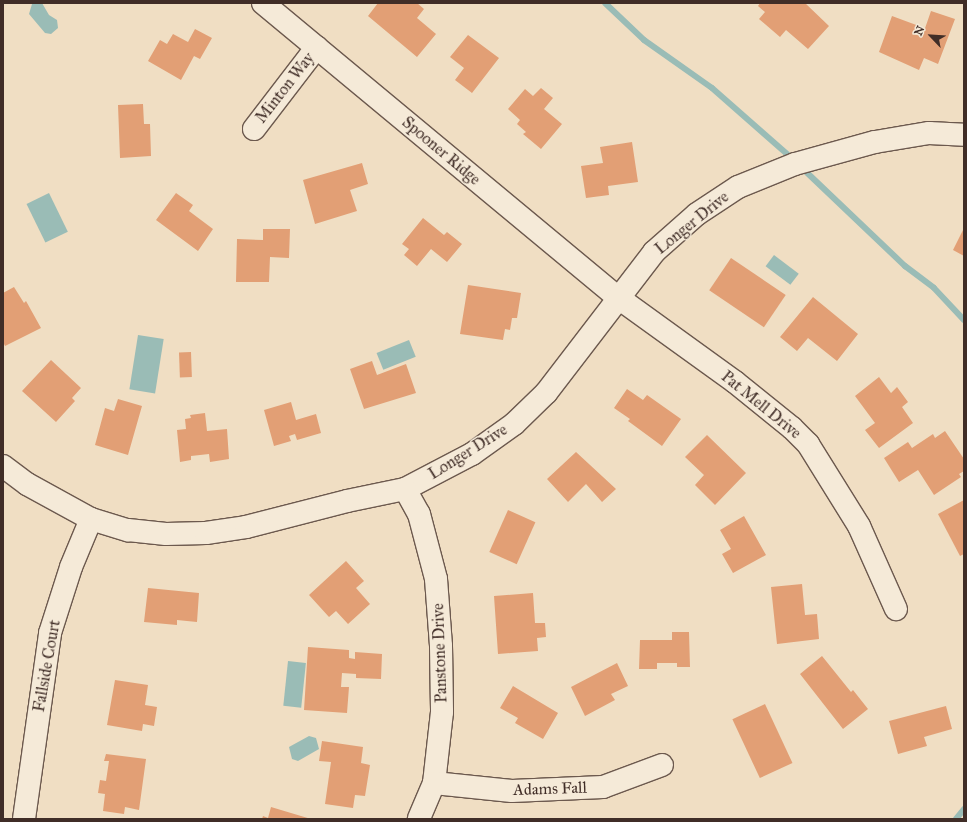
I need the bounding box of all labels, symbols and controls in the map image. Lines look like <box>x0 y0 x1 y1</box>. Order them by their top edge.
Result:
north arrow <box>911 16 951 56</box>
text: N <box>912 24 928 38</box>
street label: Minton Way <box>252 49 318 127</box>
street label: Spooner Ridge <box>398 113 484 189</box>
street label: Longer Drive <box>651 187 733 259</box>
street label: Pat Mell Drive <box>717 367 805 443</box>
street label: Longer Drive <box>425 420 511 484</box>
street label: Panstone Drive <box>429 603 451 703</box>
street label: Fallside Court <box>29 618 65 714</box>
street label: Adams Fall <box>513 778 587 800</box>

